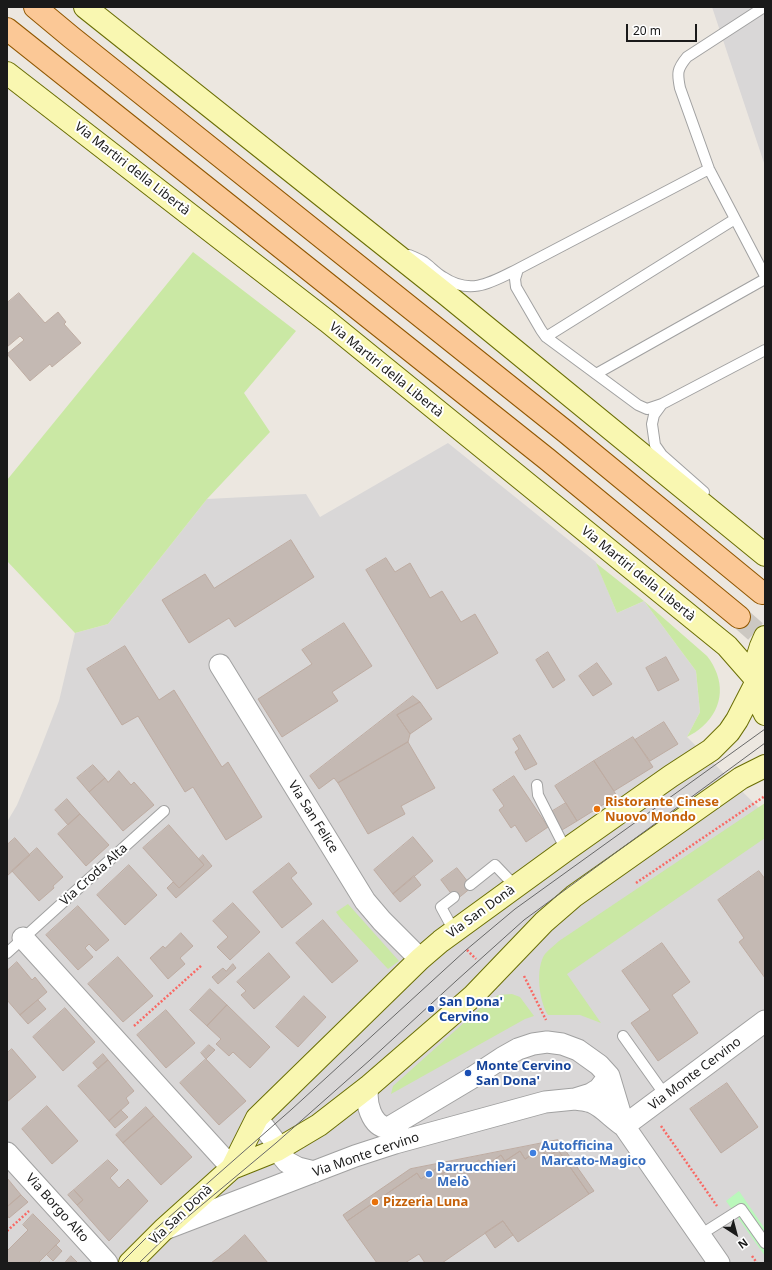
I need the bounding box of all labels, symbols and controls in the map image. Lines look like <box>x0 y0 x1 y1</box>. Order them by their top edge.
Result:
scale bar <box>628 16 699 42</box>
text: 20 m <box>633 22 661 39</box>
street label: Via Martiri della Libertà <box>71 119 193 219</box>
street label: Via Martiri della Libertà <box>326 319 446 421</box>
street label: Via Martiri della Libertà <box>578 523 698 625</box>
street label: Via San Felice <box>285 778 341 856</box>
place label: Ristorante Cinese Nuovo Mondo <box>605 794 719 825</box>
marker: Ristorante Cinese Nuovo Mondo <box>592 804 602 814</box>
street label: Via Croda Alta <box>57 841 131 909</box>
street label: Via San Donà <box>444 882 518 942</box>
place label: San Dona' Cervino <box>439 994 503 1025</box>
marker: San Dona' Cervino <box>426 1004 436 1014</box>
street label: Via Monte Cervino <box>646 1034 744 1114</box>
place label: Monte Cervino San Dona' <box>476 1058 571 1089</box>
marker: Monte Cervino San Dona' <box>463 1068 473 1078</box>
street label: Via Monte Cervino <box>311 1129 421 1181</box>
place label: Autofficina Marcato-Magico <box>541 1138 646 1169</box>
marker: Autofficina Marcato-Magico <box>528 1148 538 1158</box>
place label: Parrucchieri Melò <box>437 1159 516 1190</box>
marker: Parrucchieri Melò <box>424 1169 434 1179</box>
street label: Via Borgo Alto <box>22 1171 92 1245</box>
street label: Via San Donà <box>146 1182 216 1248</box>
place label: Pizzeria Luna <box>383 1194 468 1210</box>
marker: Pizzeria Luna <box>370 1197 380 1207</box>
north arrow <box>716 1214 756 1254</box>
text: N <box>735 1235 751 1253</box>

